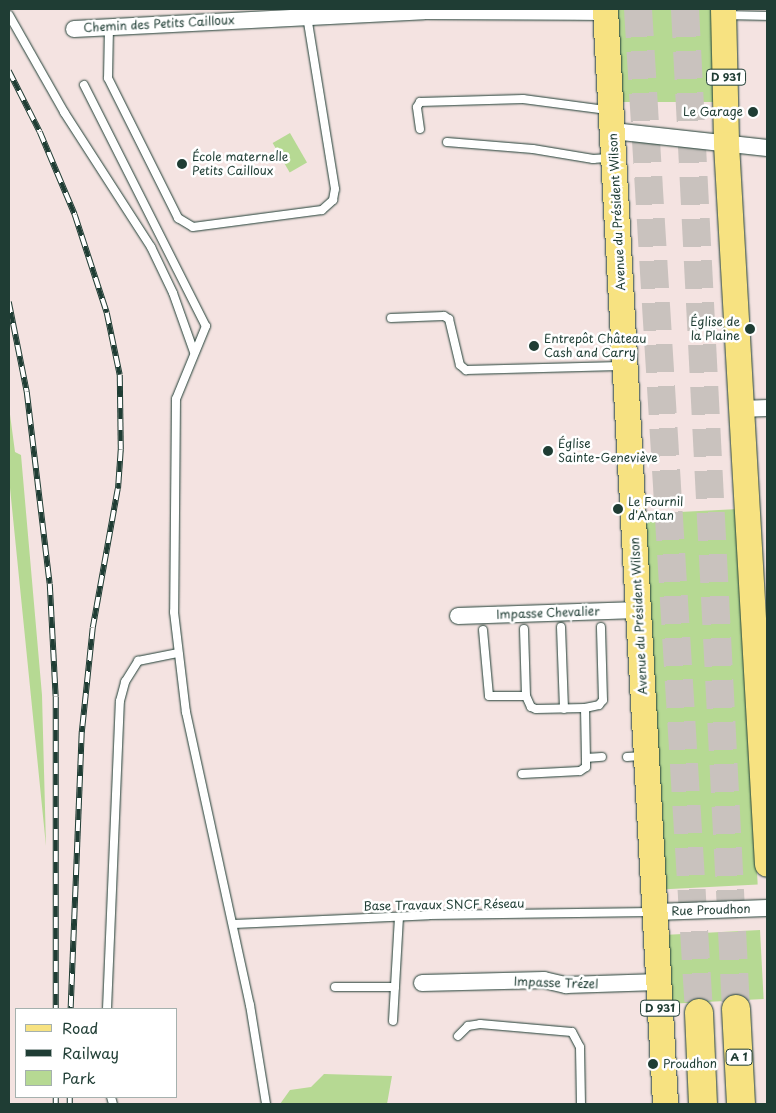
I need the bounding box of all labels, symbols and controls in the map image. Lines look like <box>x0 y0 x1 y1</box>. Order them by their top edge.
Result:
street label: Chemin des Petits Cailloux <box>83 13 235 35</box>
road number: D 931 <box>705 68 747 86</box>
place label: Le Garage <box>683 105 743 119</box>
marker: Le Garage <box>747 106 759 118</box>
street label: Avenue du Président Wilson <box>606 133 628 291</box>
place label: École maternelle Petits Cailloux <box>192 150 289 178</box>
marker: École maternelle Petits Cailloux <box>176 158 188 170</box>
place label: Église de la Plaine <box>690 315 740 343</box>
marker: Église de la Plaine <box>744 323 756 335</box>
place label: Entrepôt Château Cash and Carry <box>544 332 647 360</box>
marker: Entrepôt Château Cash and Carry <box>528 340 540 352</box>
place label: Église Sainte-Geneviève <box>558 437 658 465</box>
marker: Église Sainte-Geneviève <box>542 445 554 457</box>
place label: Le Fournil d'Antan <box>628 495 685 523</box>
marker: Le Fournil d'Antan <box>612 503 624 515</box>
street label: Avenue du Président Wilson <box>628 537 650 695</box>
street label: Impasse Chevalier <box>496 604 600 622</box>
street label: Base Travaux SNCF Réseau <box>364 896 524 914</box>
street label: Rue Proudhon <box>671 901 751 919</box>
street label: Impasse Trézel <box>514 974 598 992</box>
road number: D 931 <box>639 1000 681 1016</box>
legend <box>15 1008 178 1098</box>
text: Road <box>62 1016 98 1039</box>
text: Railway <box>62 1041 119 1064</box>
road number: A 1 <box>725 1048 753 1066</box>
place label: Proudhon <box>663 1057 717 1071</box>
marker: Proudhon <box>647 1058 659 1070</box>
text: Park <box>62 1066 96 1089</box>

